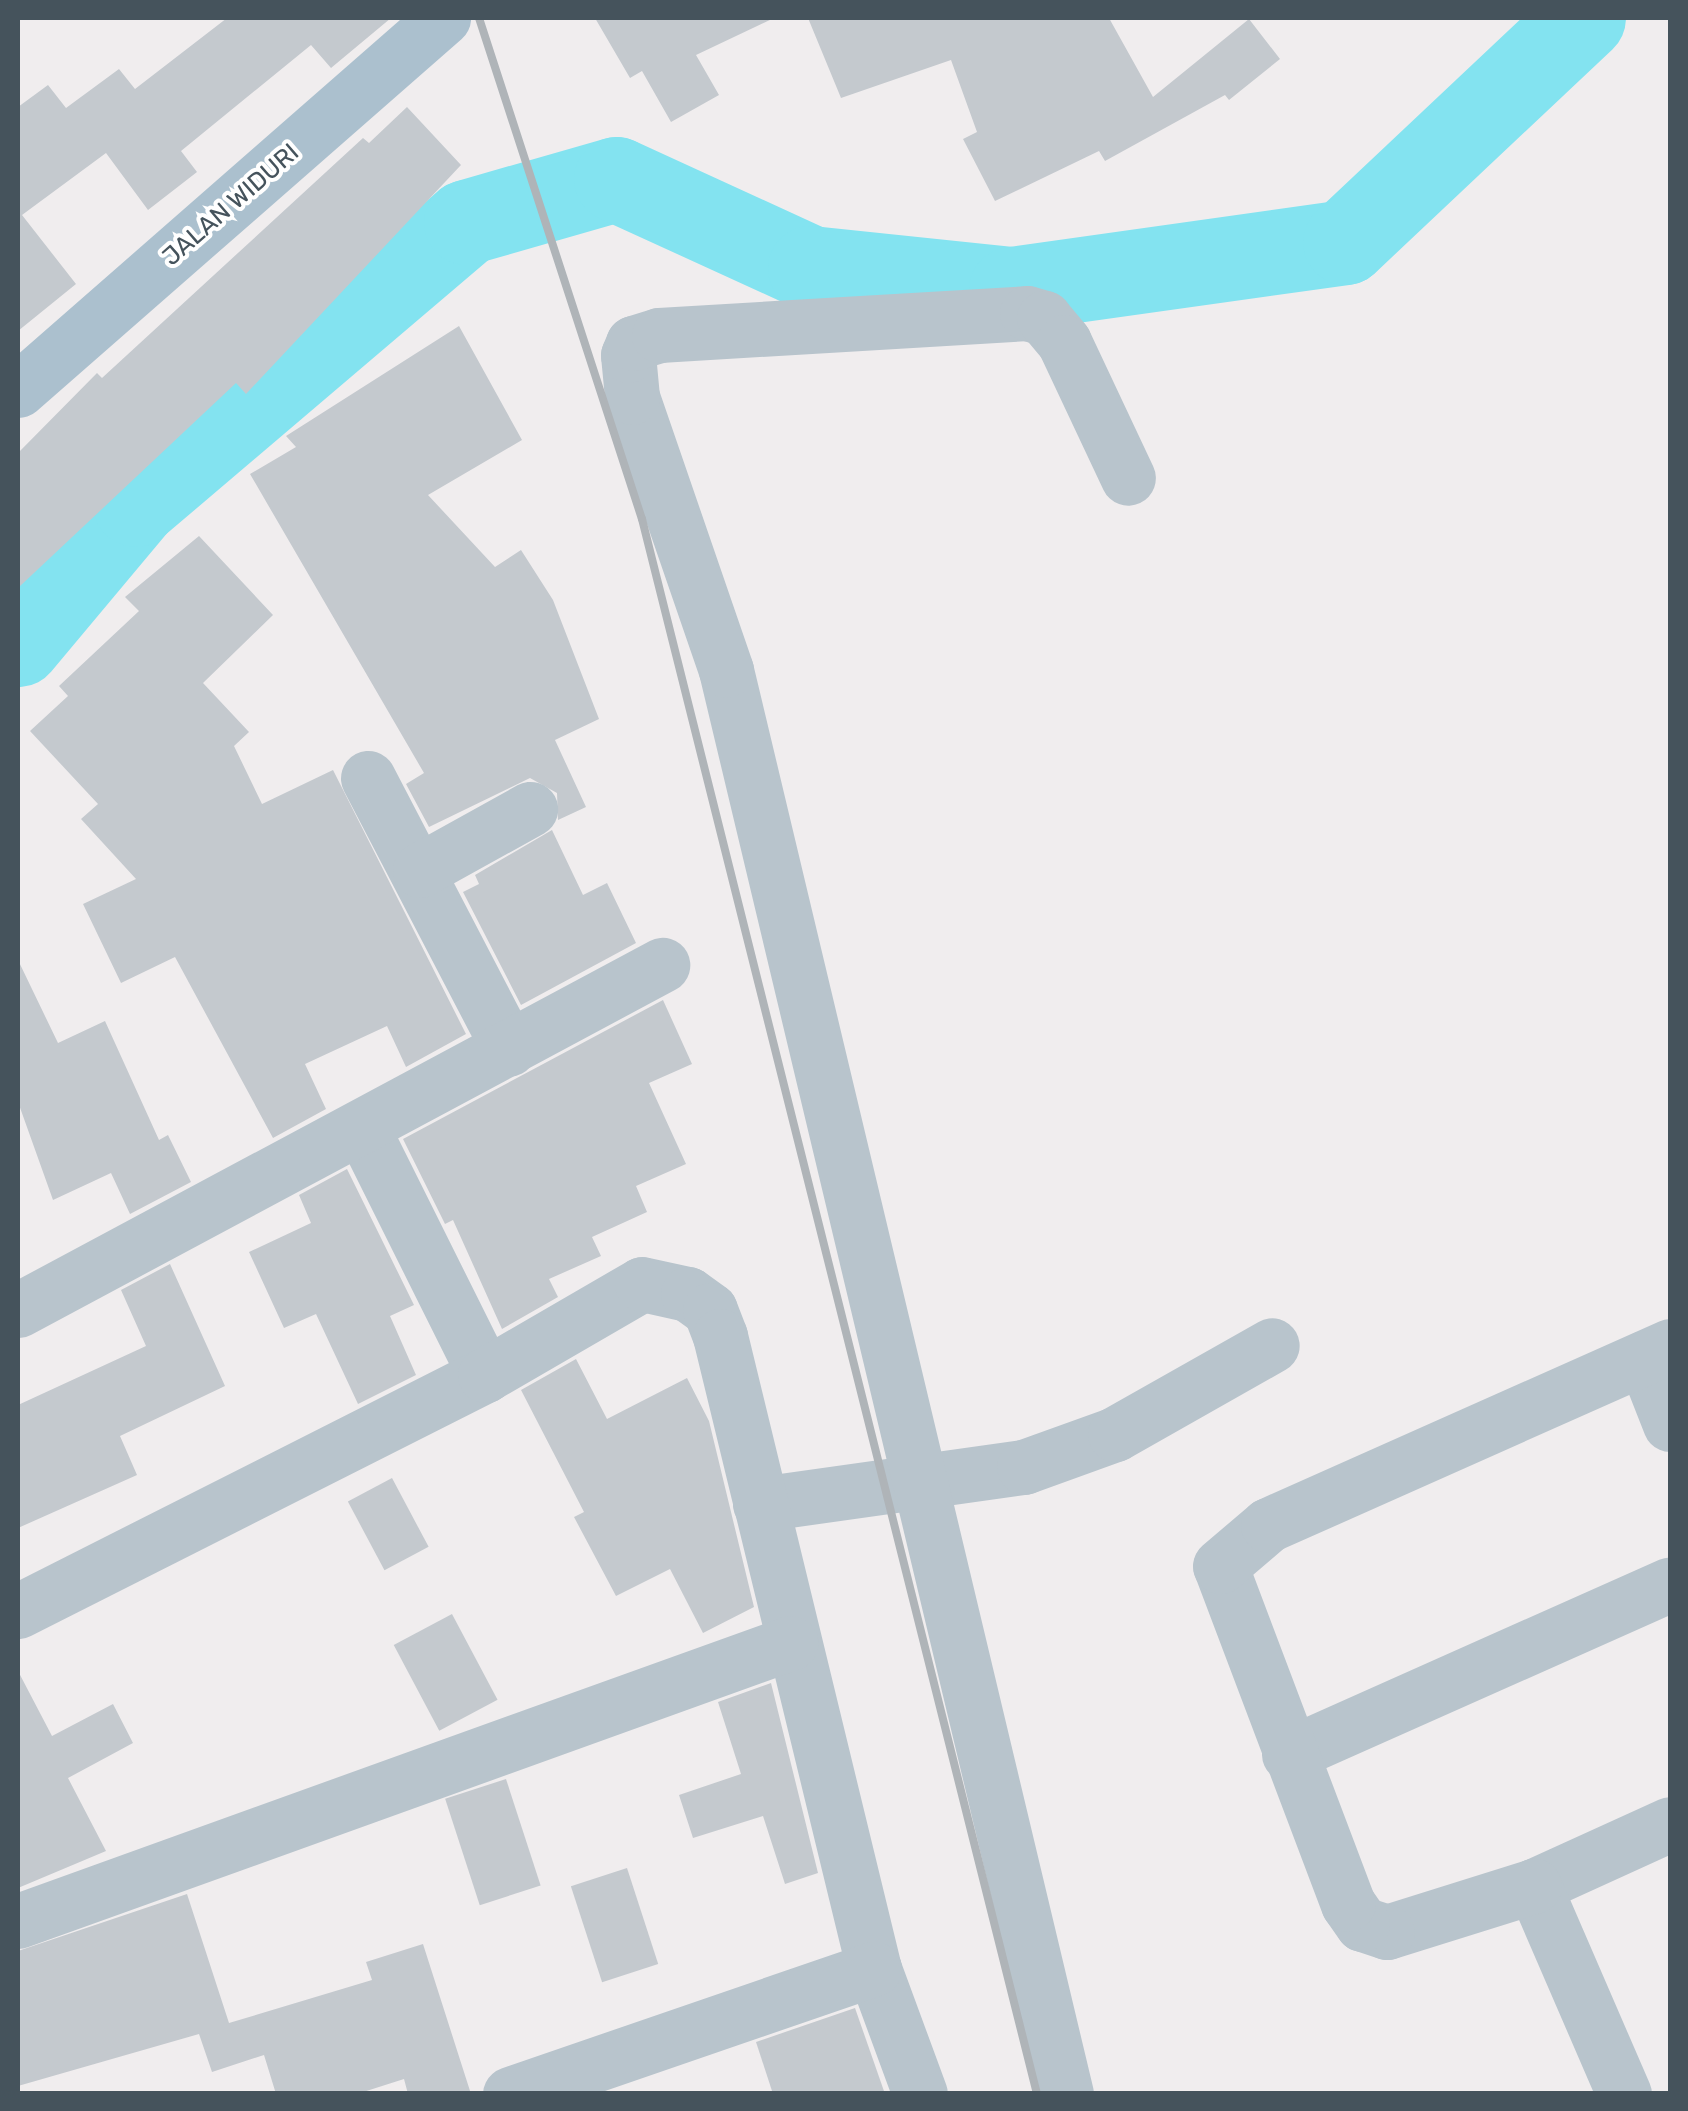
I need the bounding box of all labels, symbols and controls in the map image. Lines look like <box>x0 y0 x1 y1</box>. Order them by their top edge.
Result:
street label: JALAN WIDURI <box>156 137 306 273</box>

